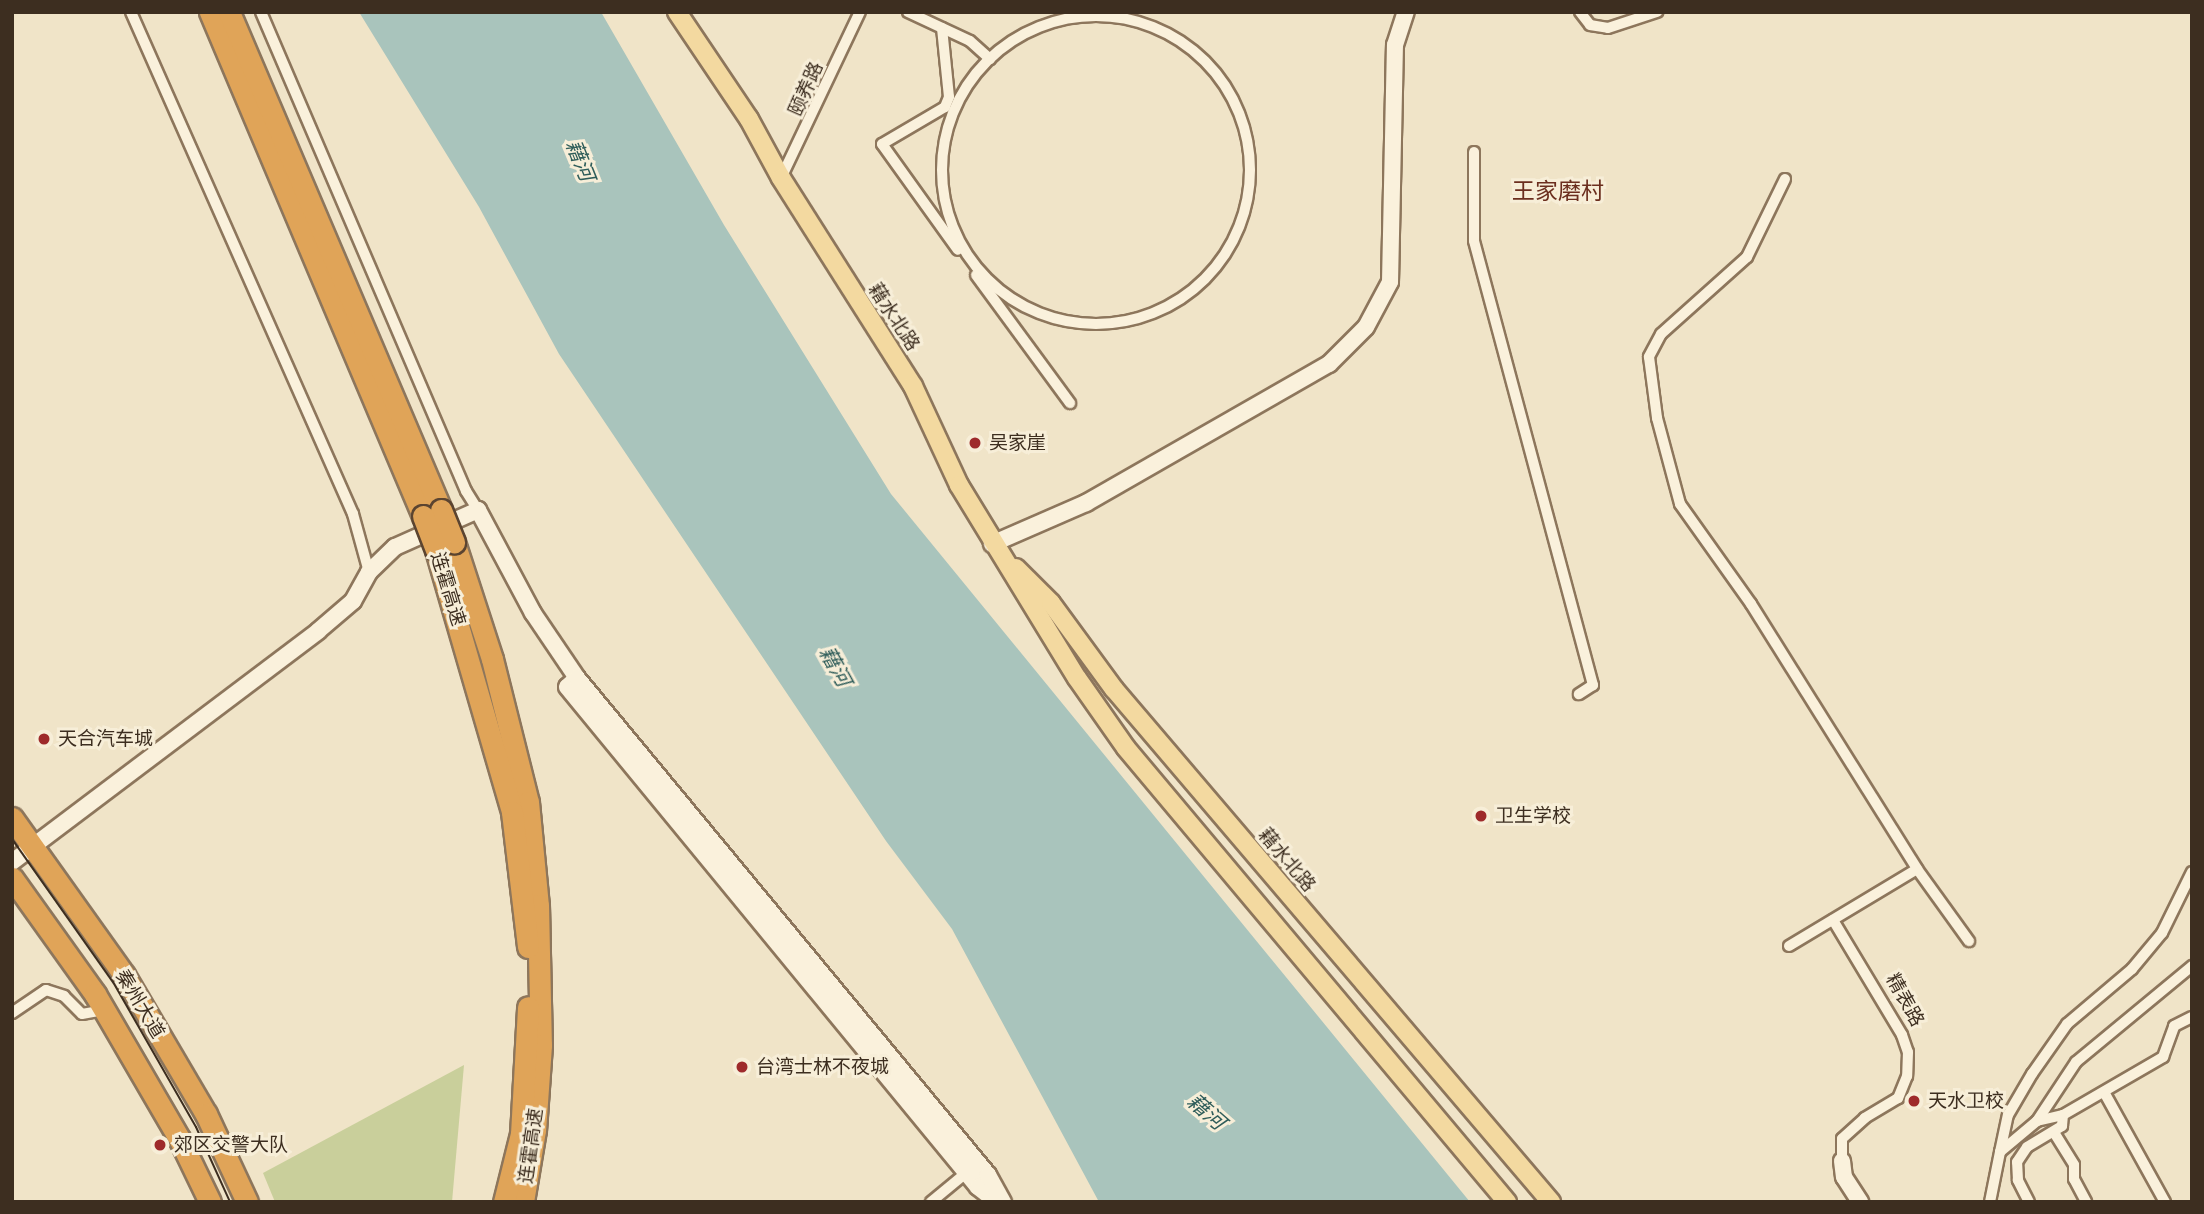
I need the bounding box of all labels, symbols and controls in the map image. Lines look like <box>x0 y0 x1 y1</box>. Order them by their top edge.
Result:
street label: 颐养路 <box>784 58 828 120</box>
water label: 藉河 <box>561 136 601 184</box>
district label: 王家磨村 <box>1512 176 1604 204</box>
street label: 藉水北路 <box>864 279 924 355</box>
place label: 吴家崖 <box>989 432 1046 454</box>
marker: 吴家崖 <box>967 435 983 451</box>
street label: 连霍高速 <box>426 549 470 629</box>
water label: 藉河 <box>815 642 857 690</box>
place label: 天合汽车城 <box>58 728 153 750</box>
marker: 天合汽车城 <box>36 731 52 747</box>
place label: 卫生学校 <box>1495 805 1571 827</box>
marker: 卫生学校 <box>1473 808 1489 824</box>
street label: 藉水北路 <box>1254 824 1320 896</box>
street label: 秦州大道 <box>111 966 169 1042</box>
street label: 精表路 <box>1881 970 1929 1030</box>
place label: 台湾士林不夜城 <box>756 1056 889 1078</box>
marker: 台湾士林不夜城 <box>734 1059 750 1075</box>
water label: 藉河 <box>1183 1088 1231 1134</box>
place label: 天水卫校 <box>1928 1090 2004 1112</box>
marker: 天水卫校 <box>1906 1093 1922 1109</box>
street label: 连霍高速 <box>514 1107 548 1185</box>
place label: 郊区交警大队 <box>174 1134 288 1156</box>
marker: 郊区交警大队 <box>152 1137 168 1153</box>

